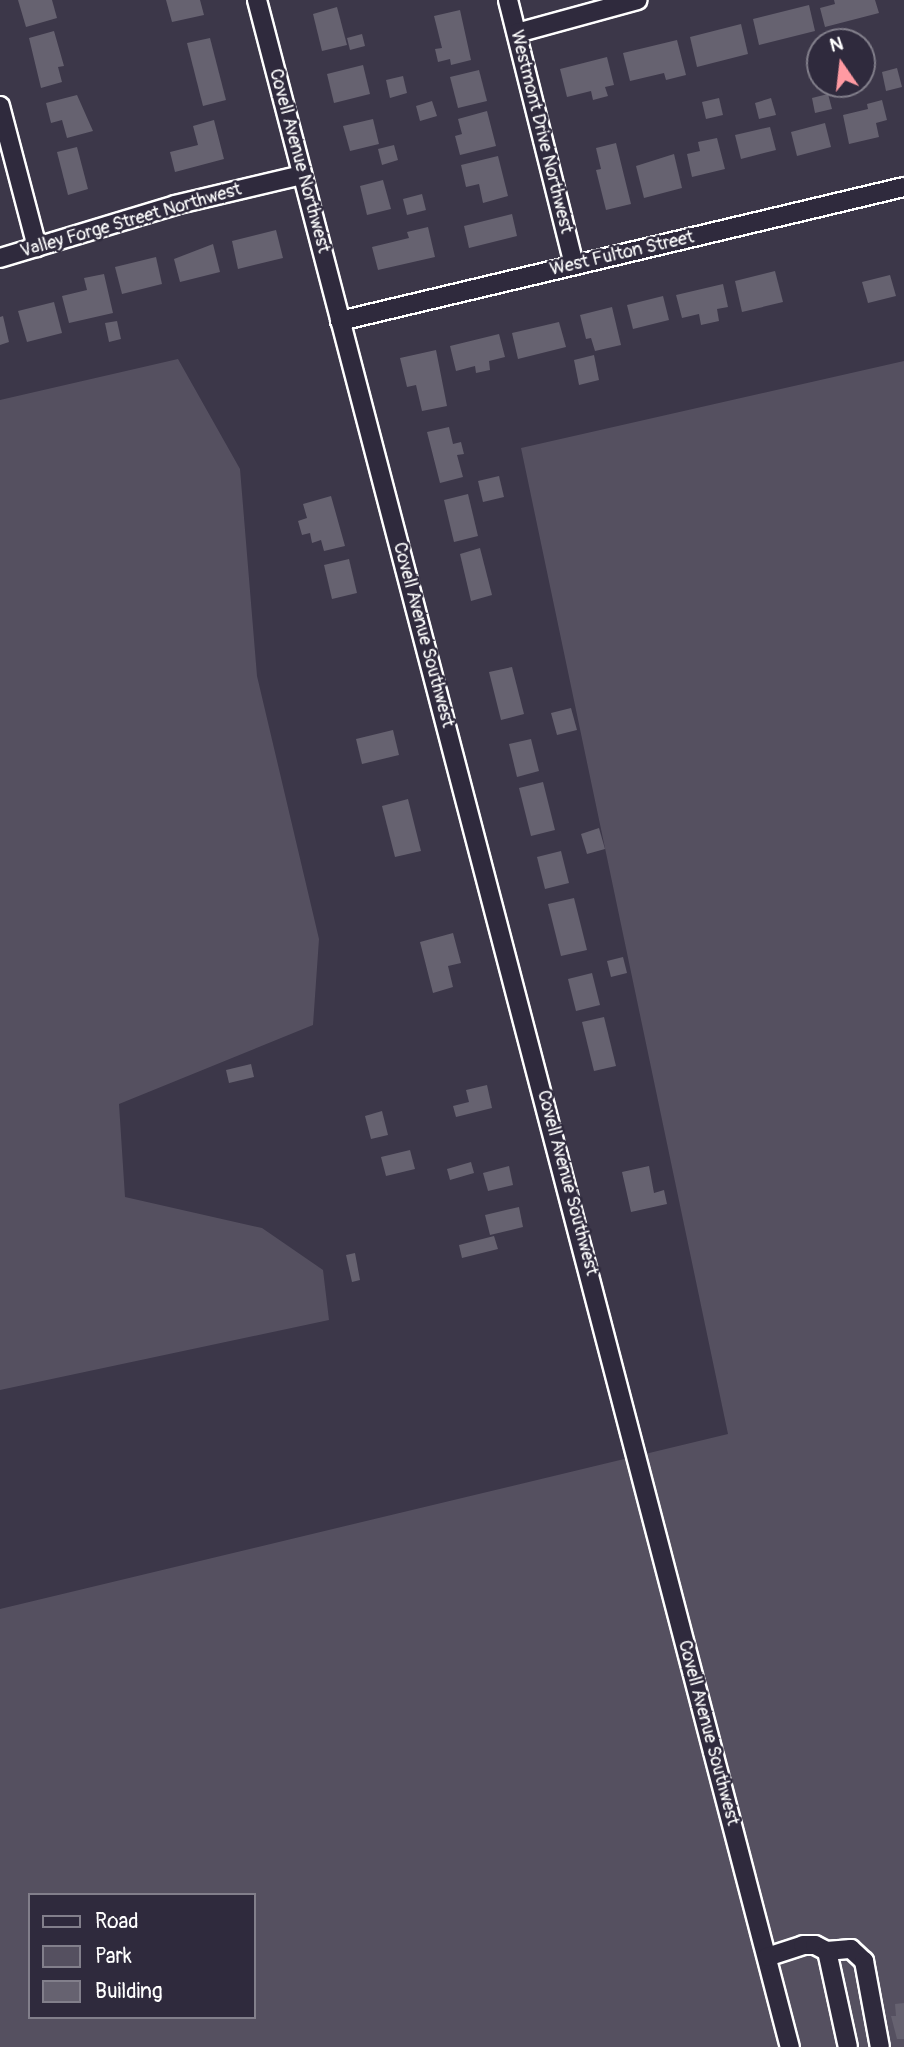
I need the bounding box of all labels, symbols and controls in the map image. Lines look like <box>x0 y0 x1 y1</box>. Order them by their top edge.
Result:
street label: Westmont Drive Northwest <box>505 28 577 236</box>
north arrow <box>806 28 876 98</box>
text: N <box>827 31 846 58</box>
street label: Covell Avenue Northwest <box>264 67 334 255</box>
street label: Valley Forge Street Northwest <box>18 179 244 263</box>
street label: West Fulton Street <box>548 227 696 281</box>
street label: Covell Avenue Southwest <box>388 540 458 730</box>
street label: Covell Avenue Southwest <box>532 1088 602 1278</box>
street label: Covell Avenue Southwest <box>673 1638 743 1828</box>
legend <box>28 1893 256 2019</box>
text: Road <box>95 1908 139 1935</box>
text: Park <box>95 1943 132 1970</box>
text: Building <box>95 1978 162 2005</box>

